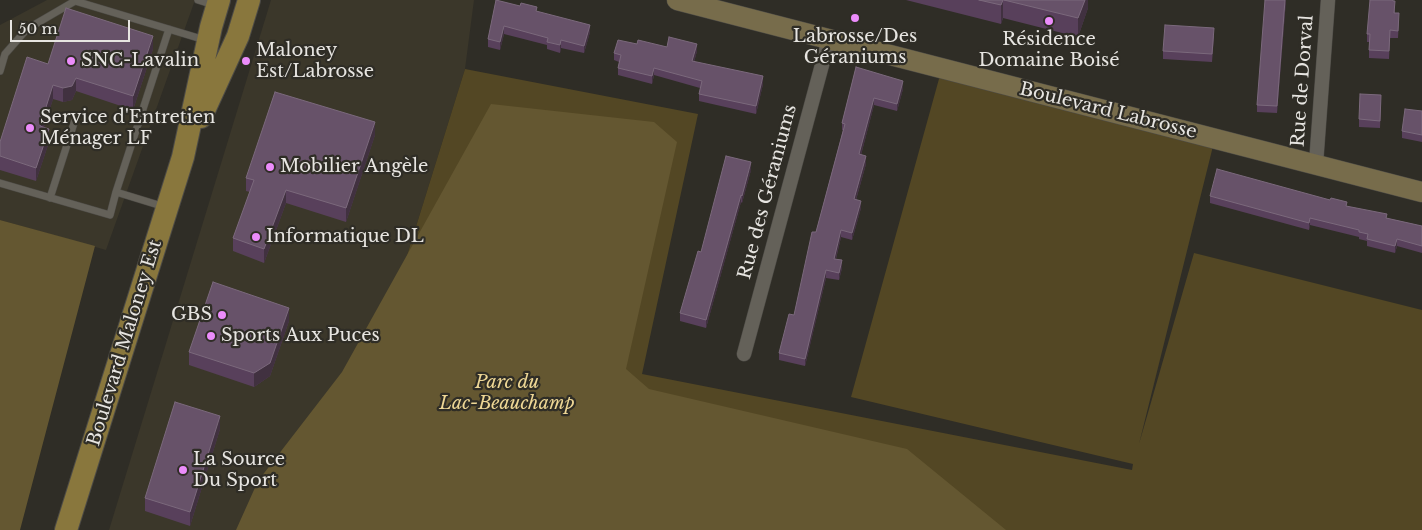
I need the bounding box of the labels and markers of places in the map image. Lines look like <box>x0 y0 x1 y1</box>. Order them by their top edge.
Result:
marker: Labrosse/Des Géraniums <box>849 12 861 24</box>
marker: Résidence Domaine Boisé <box>1043 15 1055 27</box>
place label: Labrosse/Des Géraniums <box>793 26 917 68</box>
place label: Résidence Domaine Boisé <box>978 29 1120 72</box>
place label: Maloney Est/Labrosse <box>256 40 374 82</box>
place label: SNC-Lavalin <box>81 50 199 72</box>
marker: SNC-Lavalin <box>65 55 77 67</box>
marker: Maloney Est/Labrosse <box>240 55 252 67</box>
place label: Service d'Entretien Ménager LF <box>40 107 215 150</box>
marker: Service d'Entretien Ménager LF <box>24 122 36 134</box>
place label: Mobilier Angèle <box>280 156 428 178</box>
marker: Mobilier Angèle <box>264 161 276 173</box>
place label: Informatique DL <box>266 226 424 248</box>
marker: Informatique DL <box>250 231 262 243</box>
place label: GBS <box>171 304 212 326</box>
marker: GBS <box>216 309 228 321</box>
place label: Sports Aux Puces <box>221 325 380 347</box>
marker: Sports Aux Puces <box>205 330 217 342</box>
place label: La Source Du Sport <box>193 449 285 492</box>
marker: La Source Du Sport <box>177 464 189 476</box>

